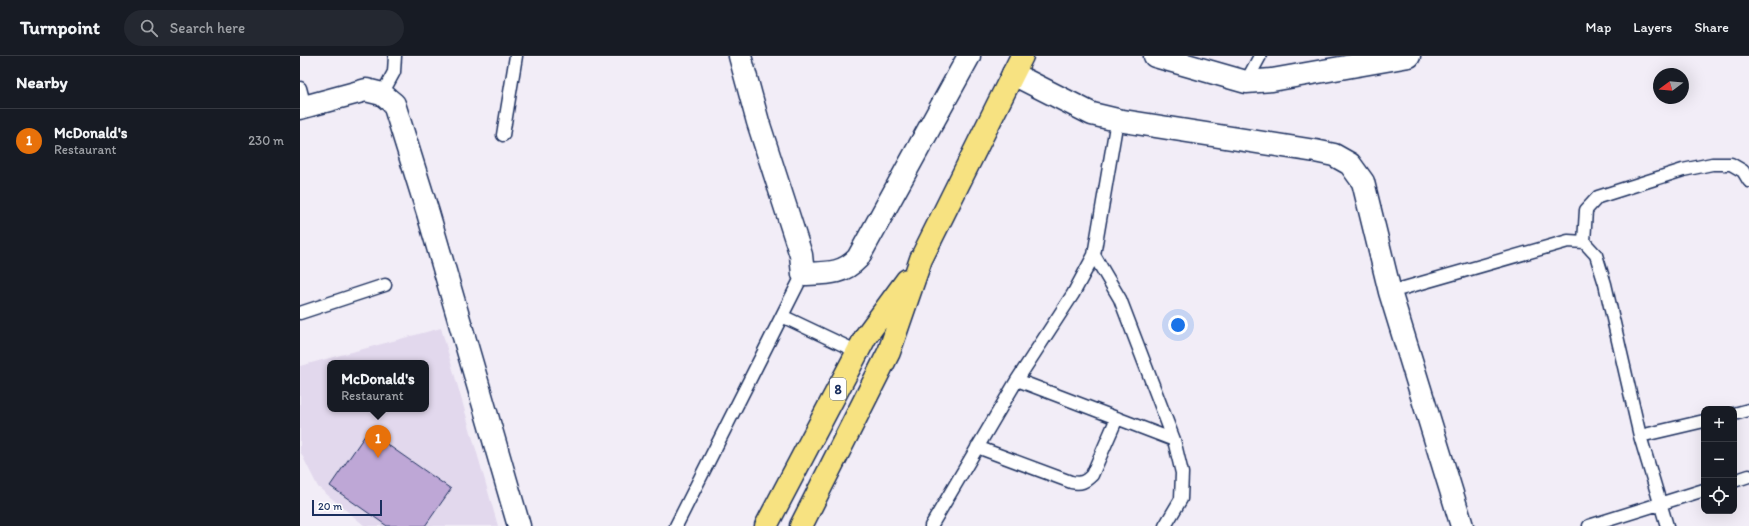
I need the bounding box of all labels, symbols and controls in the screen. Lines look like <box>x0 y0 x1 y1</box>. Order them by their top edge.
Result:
search box <box>124 10 404 46</box>
text: Turnpoint <box>20 16 100 39</box>
icon: search <box>138 17 160 39</box>
text: Search here <box>170 19 245 37</box>
text: Map <box>1586 19 1611 36</box>
text: Layers <box>1633 19 1672 36</box>
text: Share <box>1694 19 1729 36</box>
north arrow <box>1653 68 1689 104</box>
text: Nearby <box>16 72 68 92</box>
text: McDonald's <box>54 124 127 142</box>
text: 1 <box>26 133 32 148</box>
text: 230 m <box>248 133 284 148</box>
text: Restaurant <box>54 142 116 157</box>
your location <box>1168 315 1188 335</box>
popup <box>327 360 429 412</box>
text: McDonald's <box>341 370 415 388</box>
road number: 8 <box>830 378 846 400</box>
text: Restaurant <box>341 388 404 403</box>
map controls <box>1701 406 1737 514</box>
button: + <box>1701 406 1737 442</box>
pin: 1 <box>365 425 391 458</box>
button: − <box>1701 442 1737 478</box>
button: locate <box>1701 478 1737 514</box>
scale bar <box>312 498 382 517</box>
text: 20 m <box>318 500 342 513</box>

